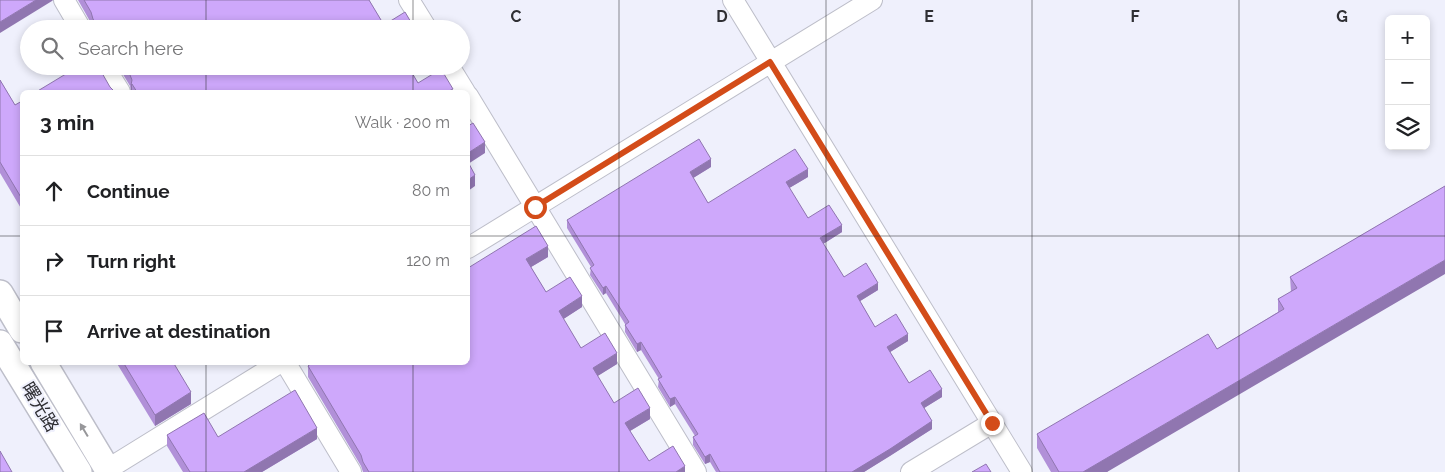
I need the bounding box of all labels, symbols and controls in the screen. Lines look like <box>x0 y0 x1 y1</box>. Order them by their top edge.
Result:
text: C <box>511 7 522 26</box>
text: D <box>716 7 728 26</box>
text: E <box>924 7 934 26</box>
text: F <box>1130 7 1140 26</box>
text: G <box>1336 7 1348 26</box>
map controls <box>1385 15 1430 150</box>
button: + <box>1385 15 1430 60</box>
search box <box>20 20 470 75</box>
icon: search <box>38 34 66 62</box>
text: Search here <box>78 37 184 59</box>
button: − <box>1385 60 1430 105</box>
button: layers <box>1385 105 1430 150</box>
text: 3 min <box>40 110 94 135</box>
text: Walk · 200 m <box>355 113 450 132</box>
icon: ahead <box>40 177 68 205</box>
text: Continue <box>87 180 170 202</box>
text: 80 m <box>412 181 450 200</box>
route start <box>524 196 547 219</box>
icon: right <box>40 247 68 275</box>
text: Turn right <box>87 250 176 272</box>
text: 120 m <box>406 251 450 270</box>
icon: arrive <box>40 317 68 345</box>
text: Arrive at destination <box>87 320 271 342</box>
street label: 曙光路 <box>18 378 63 435</box>
route end <box>981 412 1004 435</box>
one-way arrow <box>79 424 89 437</box>

